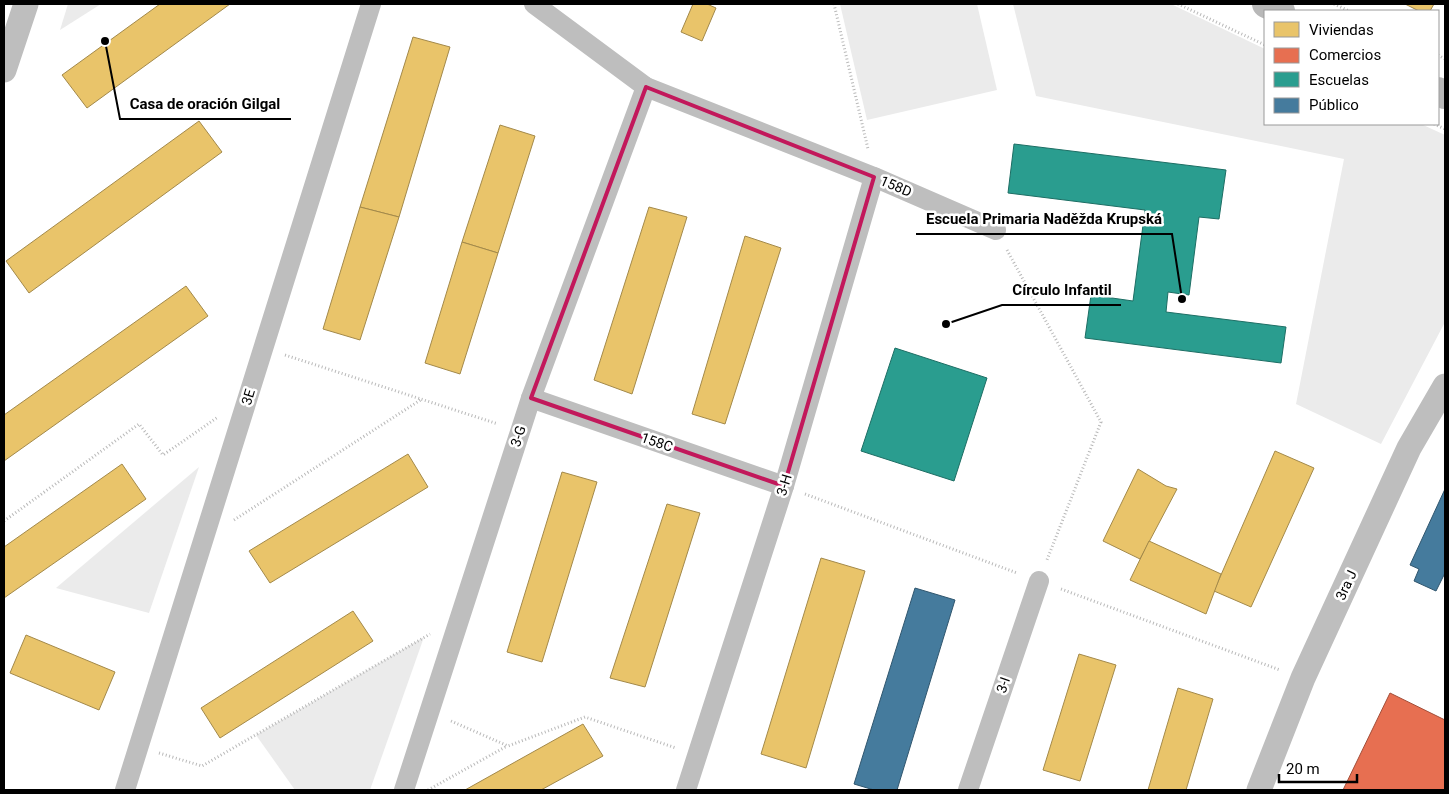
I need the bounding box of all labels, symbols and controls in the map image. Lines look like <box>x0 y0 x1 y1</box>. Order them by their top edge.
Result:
legend <box>1264 10 1439 125</box>
text: Viviendas <box>1309 21 1374 39</box>
text: Comercios <box>1309 46 1381 64</box>
text: Escuelas <box>1309 71 1369 89</box>
callout: Casa de oración Gilgal <box>120 89 291 119</box>
text: Casa de oración Gilgal <box>130 95 280 113</box>
text: Público <box>1309 96 1359 114</box>
street label: 158D <box>878 172 914 200</box>
callout: Escuela Primaria Naděžda Krupská <box>916 204 1172 234</box>
text: Escuela Primaria Naděžda Krupská <box>926 210 1162 228</box>
callout: Círculo Infantil <box>1002 275 1121 305</box>
text: Círculo Infantil <box>1012 281 1112 299</box>
street label: 3E <box>238 387 258 407</box>
street label: 3-G <box>507 423 529 449</box>
street label: 158C <box>639 429 675 455</box>
street label: 3-H <box>773 472 795 498</box>
street label: 3ra J <box>1332 568 1360 602</box>
street label: 3-I <box>993 675 1013 695</box>
scale bar <box>1279 752 1356 784</box>
text: 20 m <box>1286 760 1320 778</box>

